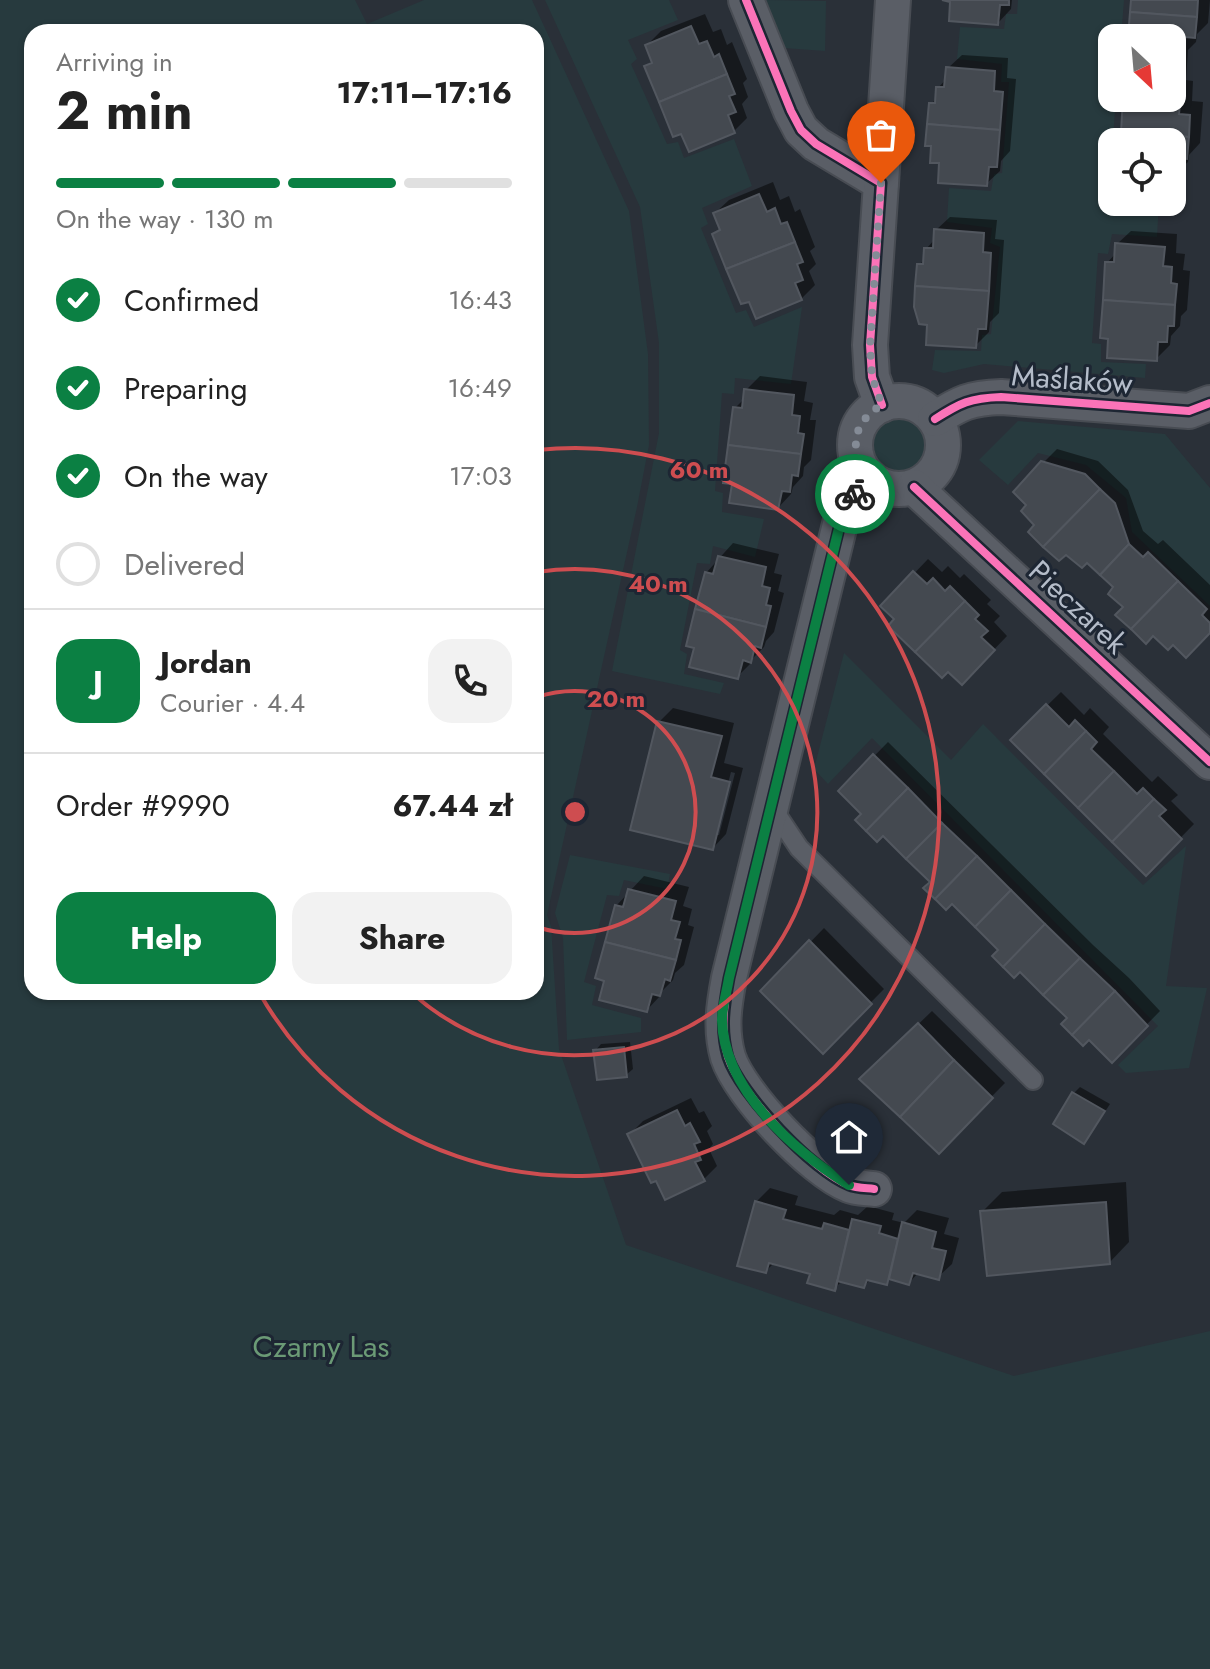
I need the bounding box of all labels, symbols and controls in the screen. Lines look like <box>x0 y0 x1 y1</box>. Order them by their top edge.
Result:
north arrow <box>1098 24 1186 112</box>
map controls <box>1098 24 1186 216</box>
text: Arriving in <box>56 43 173 81</box>
text: 17:11–17:16 <box>337 71 512 114</box>
text: 2 min <box>56 73 193 149</box>
pin <box>847 101 915 183</box>
icon: bag <box>859 113 903 157</box>
button: locate <box>1098 128 1186 216</box>
text: On the way · 130 m <box>56 200 274 238</box>
icon: check <box>56 278 100 322</box>
text: Confirmed <box>124 279 259 322</box>
text: 16:43 <box>448 281 512 319</box>
street label: Maślaków <box>1010 353 1135 405</box>
icon: check <box>56 366 100 410</box>
text: Preparing <box>124 367 248 410</box>
text: 16:49 <box>447 369 512 407</box>
text: 60 m <box>670 452 728 487</box>
icon: check <box>56 454 100 498</box>
courier <box>815 454 895 534</box>
text: On the way <box>124 455 268 498</box>
text: 17:03 <box>449 457 512 495</box>
icon: bike <box>833 472 877 516</box>
text: Delivered <box>124 543 245 586</box>
street label: Pieczarek <box>1019 550 1137 664</box>
text: 40 m <box>628 566 688 601</box>
button: phone <box>428 639 512 723</box>
text: Jordan <box>160 641 252 684</box>
text: J <box>93 660 103 703</box>
text: 20 m <box>587 681 645 716</box>
text: Courier · 4.4 <box>160 684 305 722</box>
text: Order #9990 <box>56 784 230 827</box>
text: 67.44 zł <box>393 784 512 827</box>
centre of rings <box>561 798 589 826</box>
button: Help <box>56 892 276 984</box>
button: Share <box>292 892 512 984</box>
pin <box>815 1103 883 1185</box>
icon: home <box>827 1115 871 1159</box>
park label: Czarny Las <box>253 1325 389 1368</box>

